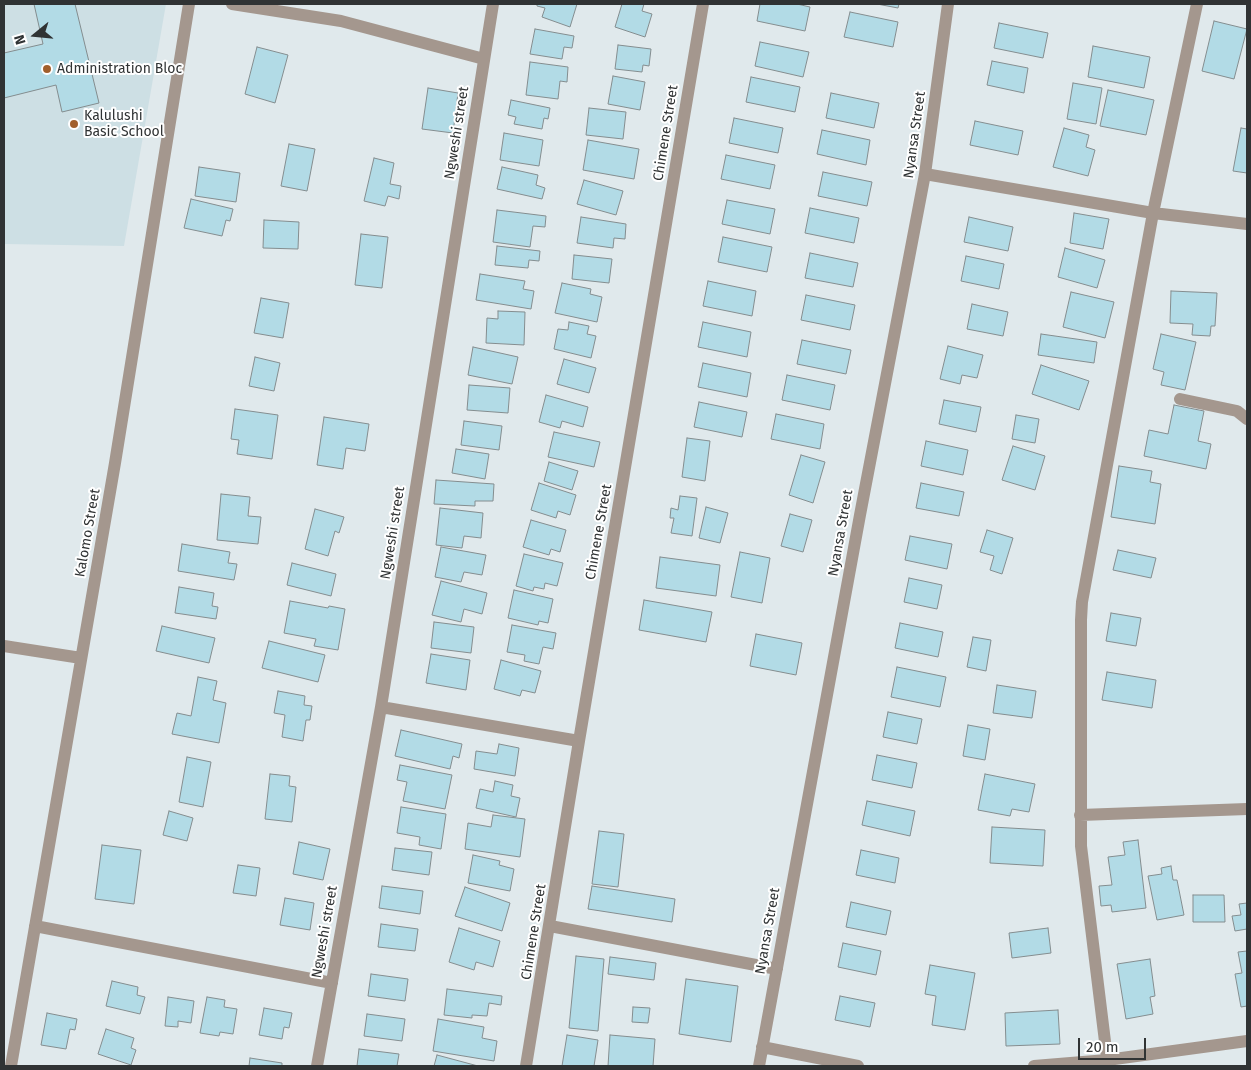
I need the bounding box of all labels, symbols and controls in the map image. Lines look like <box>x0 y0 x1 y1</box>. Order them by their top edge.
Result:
north arrow <box>10 10 60 60</box>
text: N <box>11 33 30 46</box>
place label: Administration Bloc <box>57 61 182 77</box>
marker: Administration Bloc <box>41 63 53 75</box>
street label: Chimene Street <box>650 84 682 182</box>
street label: Ngweshi street <box>441 85 473 181</box>
street label: Nyansa Street <box>901 90 929 180</box>
place label: Kalulushi Basic School <box>84 108 164 140</box>
marker: Kalulushi Basic School <box>68 118 80 130</box>
street label: Chimene Street <box>582 483 616 581</box>
street label: Ngweshi street <box>377 485 409 581</box>
street label: Kalomo Street <box>72 487 104 579</box>
street label: Nyansa Street <box>825 488 857 578</box>
street label: Chimene Street <box>518 883 550 981</box>
street label: Ngweshi street <box>309 884 341 980</box>
street label: Nyansa Street <box>752 886 784 976</box>
scale bar <box>1081 1028 1148 1060</box>
text: 20 m <box>1086 1038 1119 1056</box>

